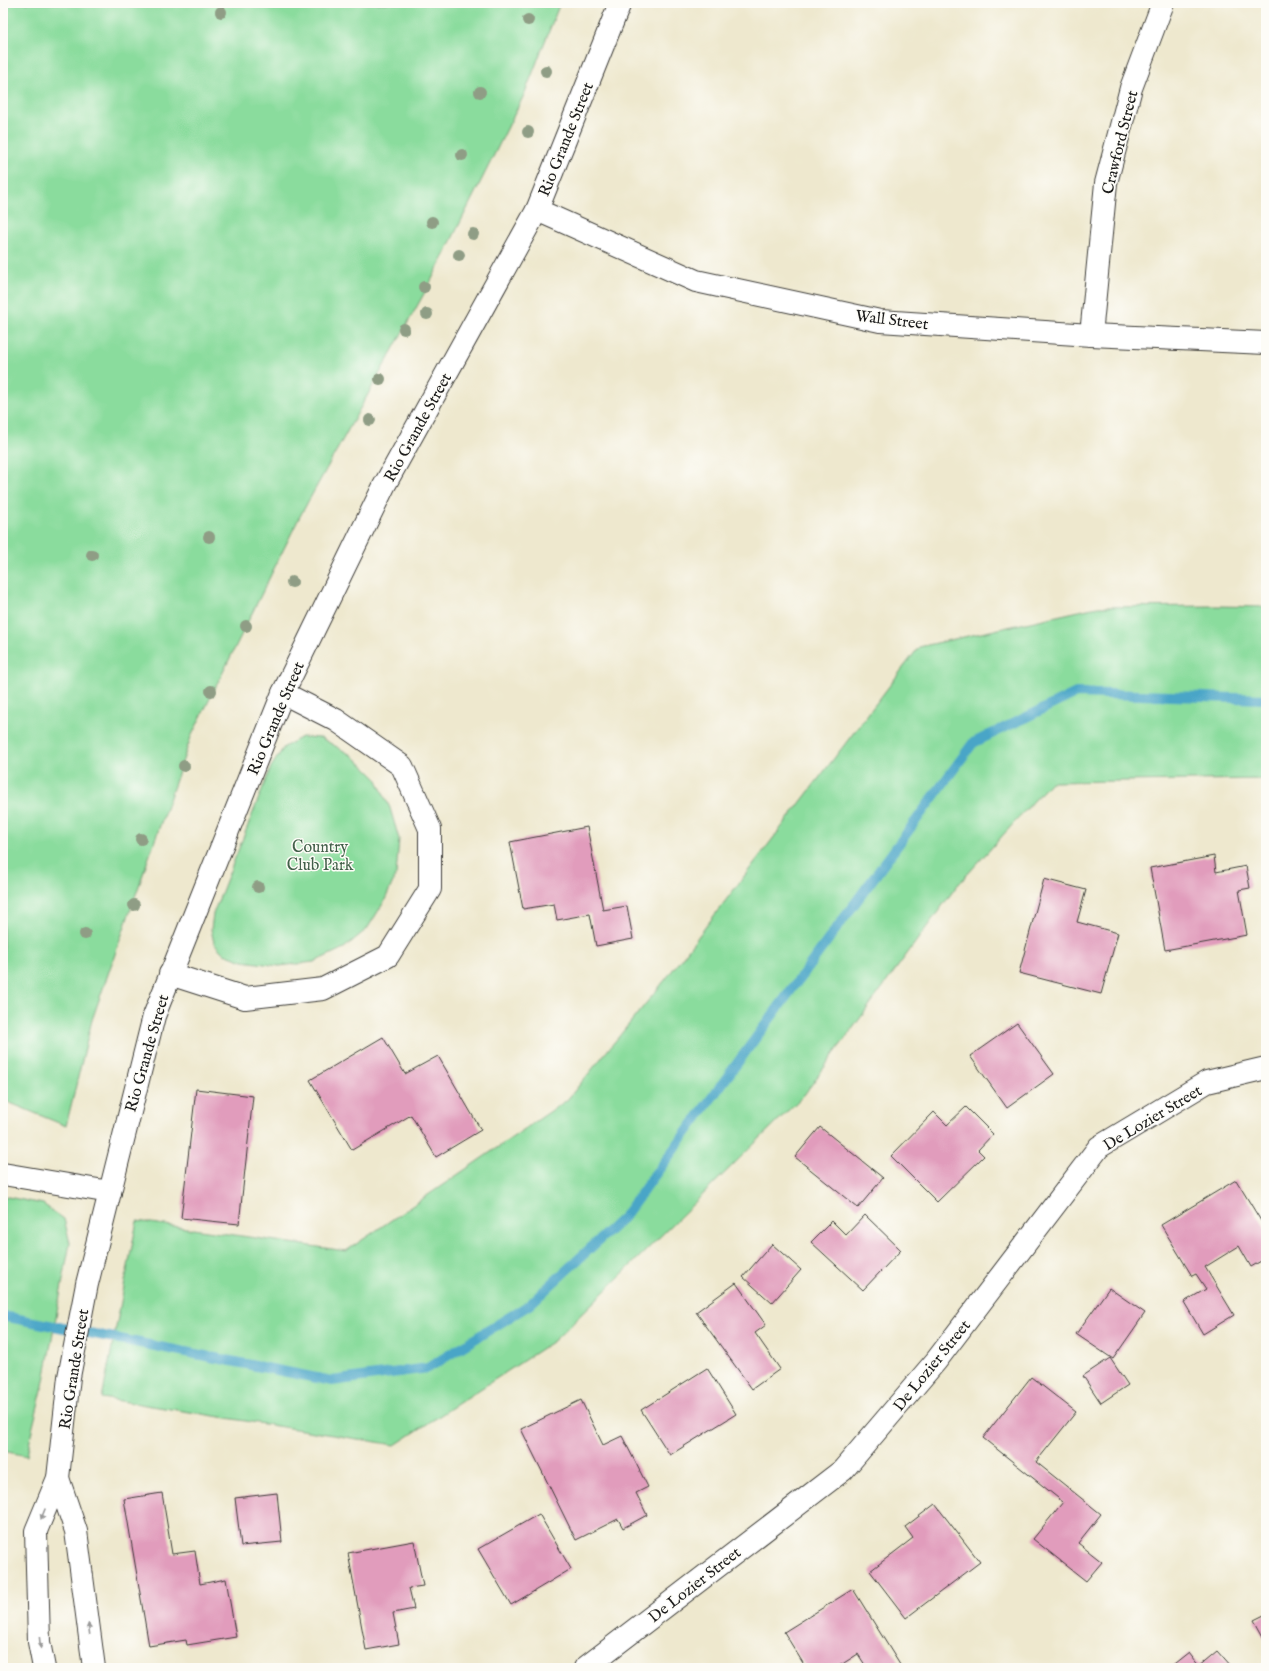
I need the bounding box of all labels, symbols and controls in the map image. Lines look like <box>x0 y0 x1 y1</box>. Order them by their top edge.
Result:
street label: Rio Grande Street <box>535 79 599 200</box>
street label: Crawford Street <box>1098 88 1144 197</box>
street label: Wall Street <box>854 307 930 335</box>
street label: Rio Grande Street <box>381 370 457 486</box>
street label: Rio Grande Street <box>244 658 310 779</box>
park label: Country Club Park <box>287 838 354 876</box>
street label: Rio Grande Street <box>122 992 174 1115</box>
street label: De Lozier Street <box>1100 1081 1207 1156</box>
street label: Rio Grande Street <box>56 1307 94 1431</box>
street label: De Lozier Street <box>890 1316 976 1416</box>
one-way arrow <box>40 1509 46 1520</box>
street label: De Lozier Street <box>645 1543 746 1628</box>
one-way arrow <box>86 1623 92 1635</box>
one-way arrow <box>37 1637 43 1649</box>

